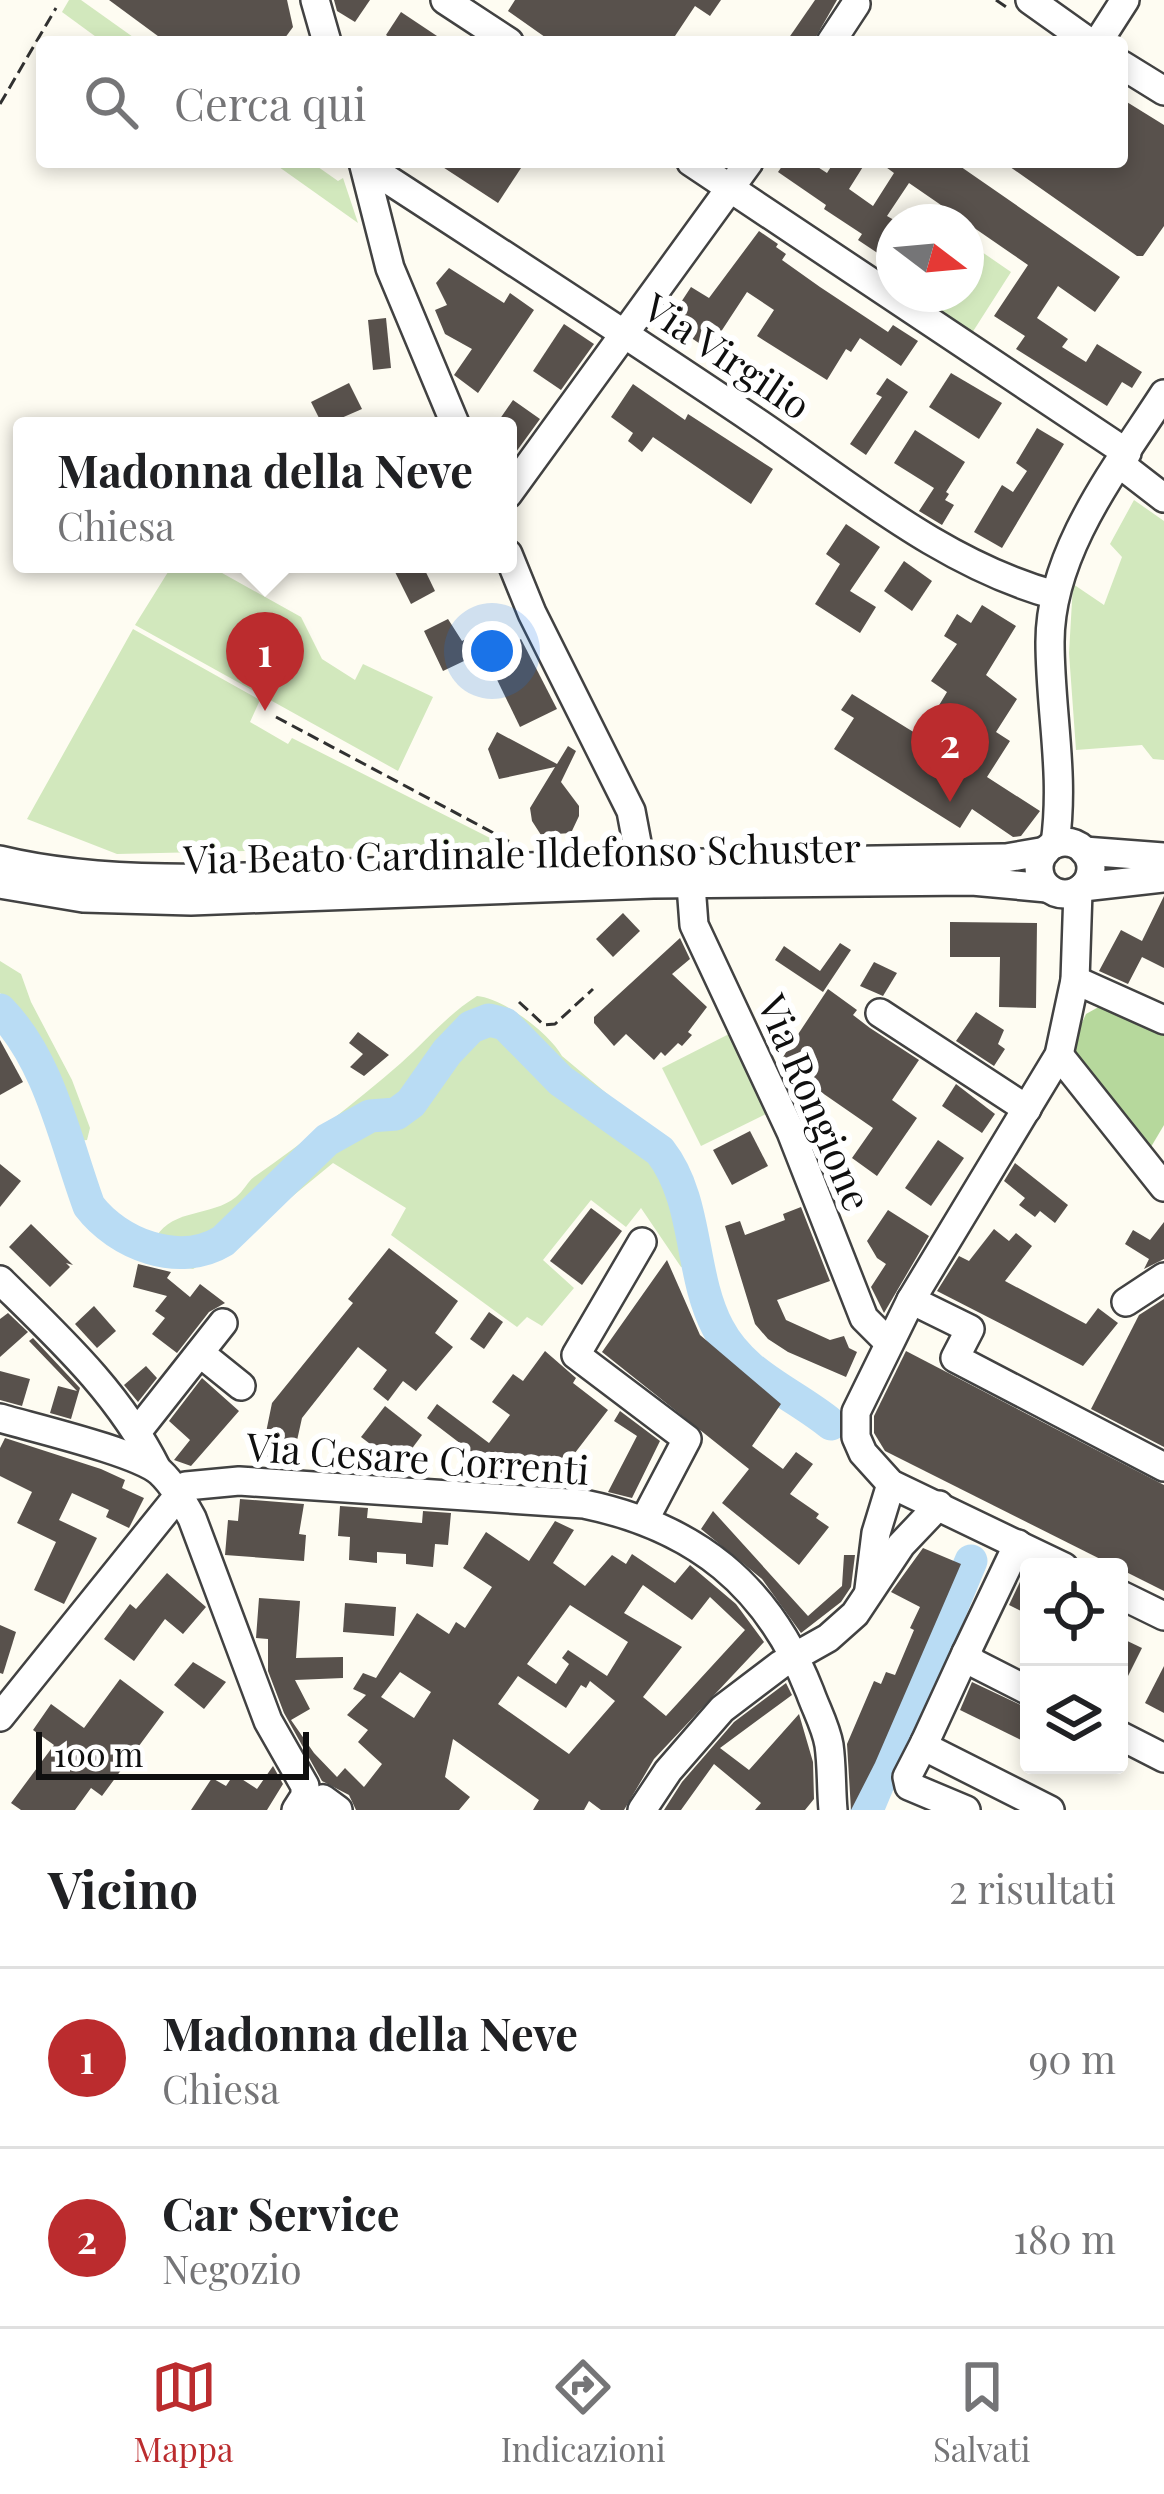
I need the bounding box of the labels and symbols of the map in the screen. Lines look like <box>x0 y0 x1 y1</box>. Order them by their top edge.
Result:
north arrow <box>876 204 984 312</box>
street label: Via Virgilio <box>634 280 821 430</box>
pin: 1 <box>226 612 304 711</box>
your location <box>462 621 522 681</box>
pin: 2 <box>911 703 989 802</box>
street label: Via Beato Cardinale Ildefonso Schuster <box>182 820 861 884</box>
street label: Via Rongione <box>747 985 885 1218</box>
street label: Via Cesare Correnti <box>244 1419 591 1495</box>
scale bar <box>36 1726 309 1779</box>

